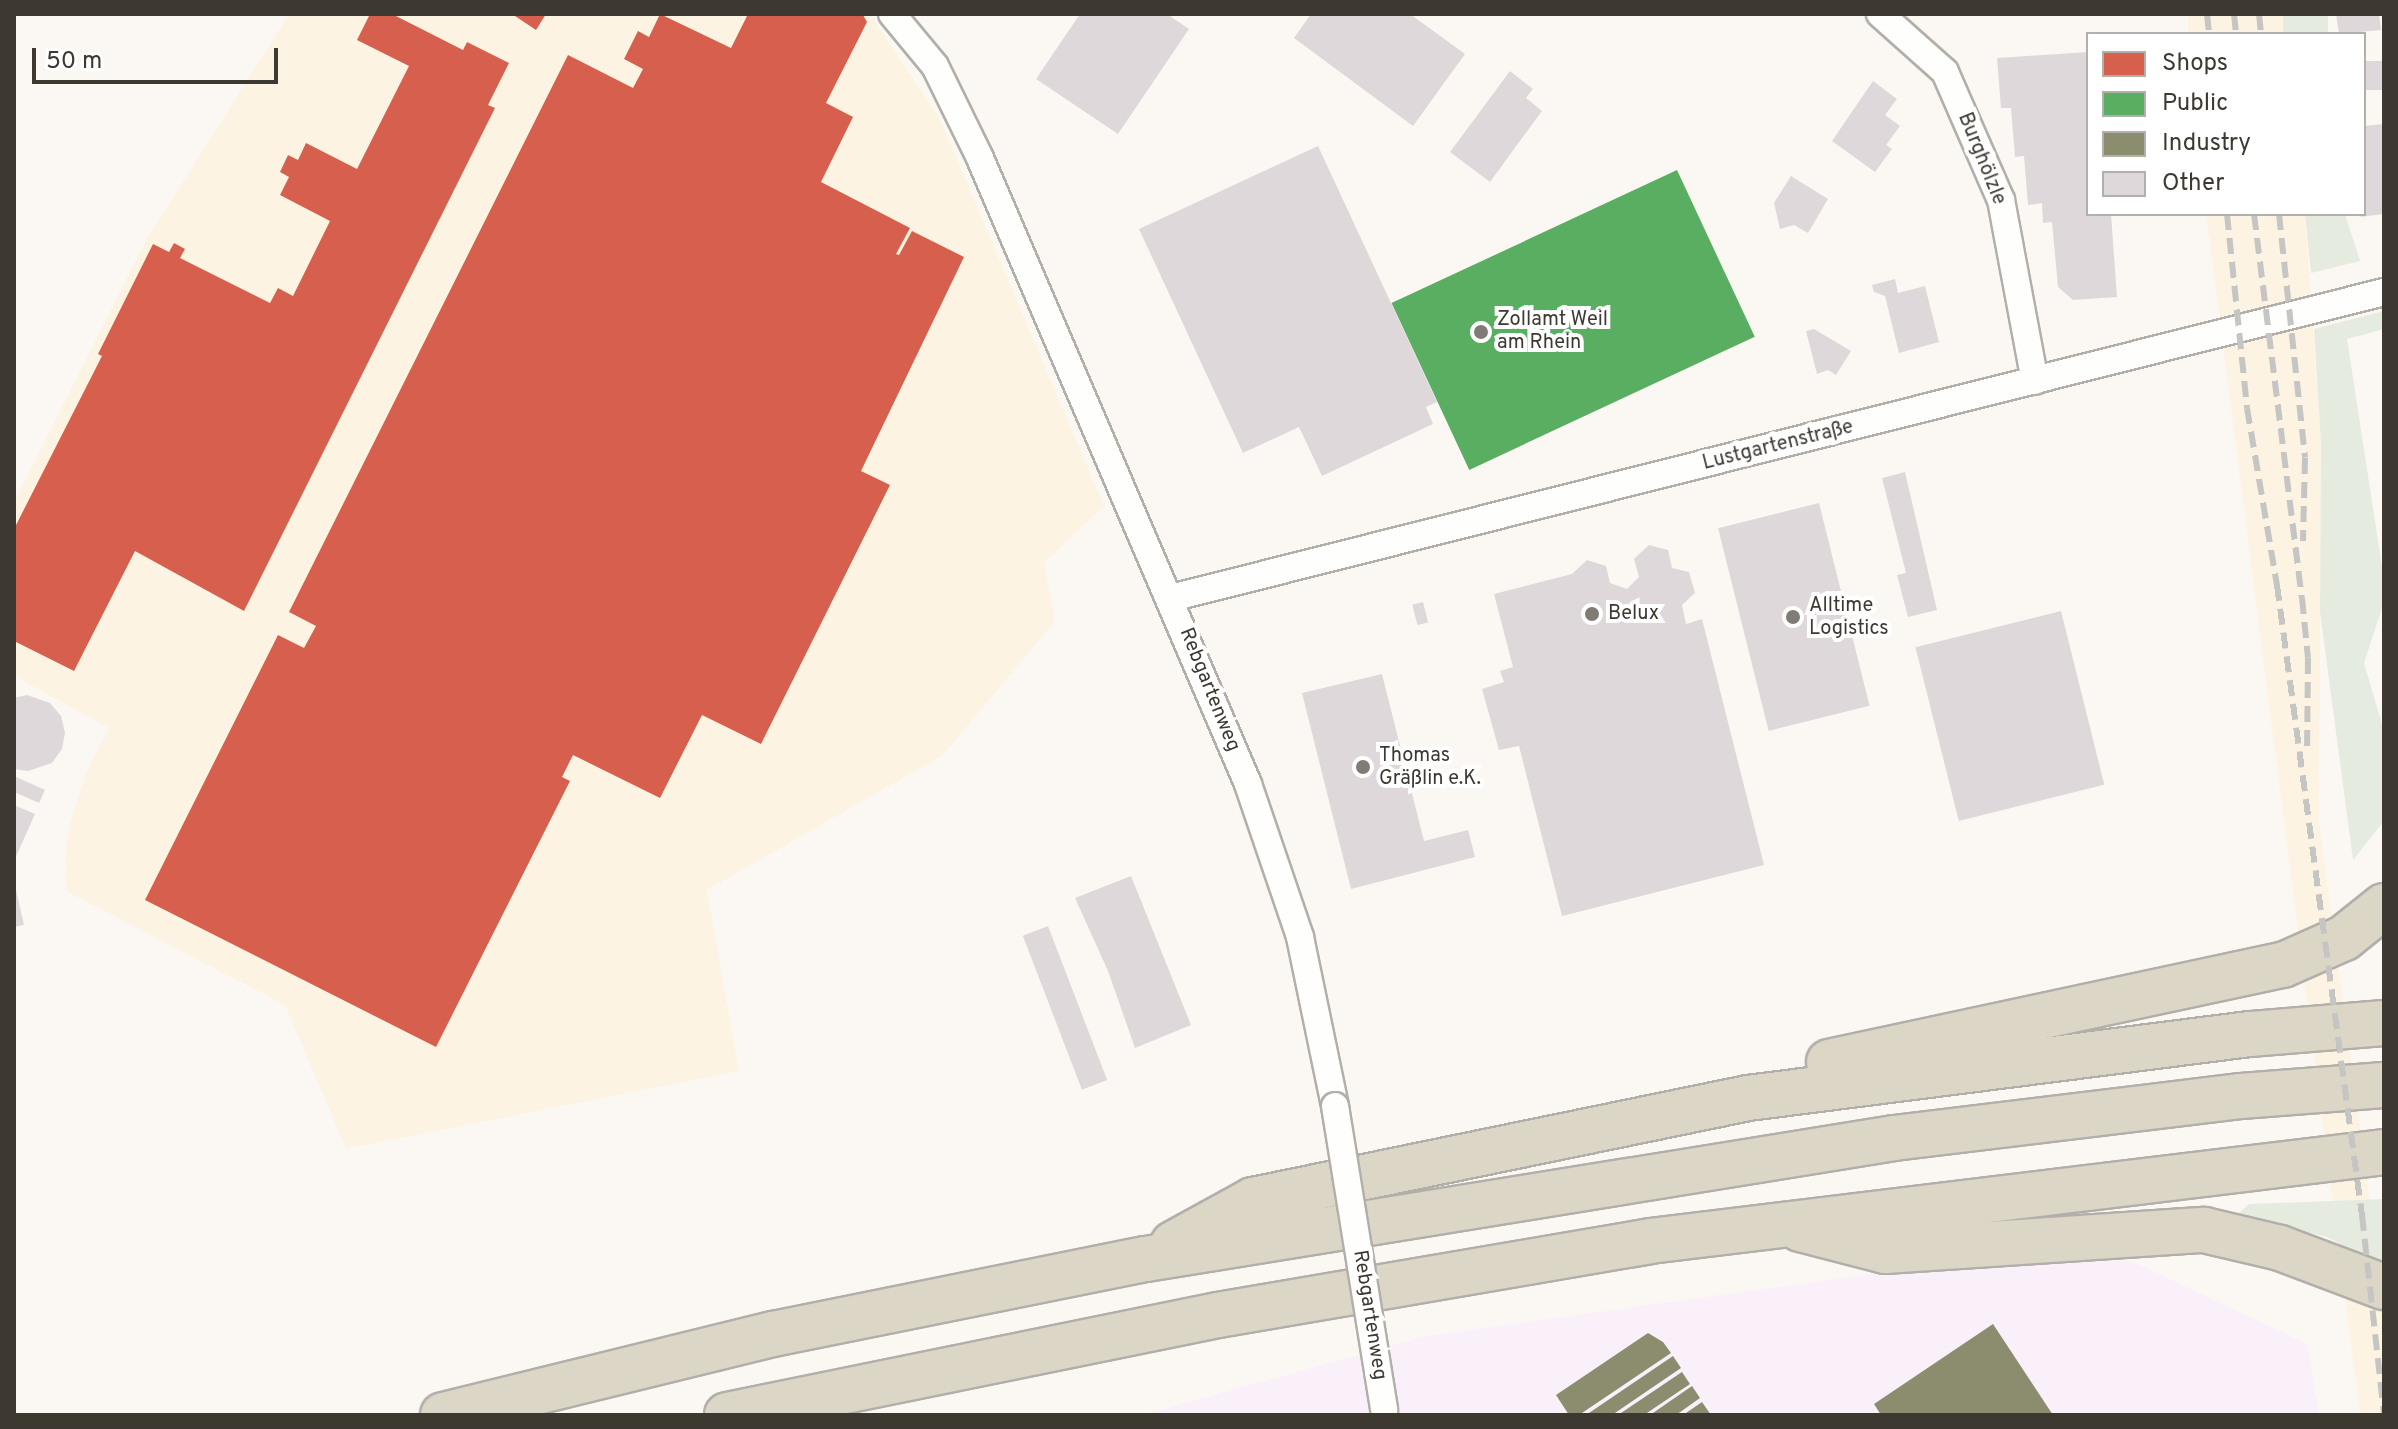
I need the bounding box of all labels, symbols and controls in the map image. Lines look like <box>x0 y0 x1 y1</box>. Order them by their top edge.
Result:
scale bar <box>36 32 282 82</box>
legend <box>2086 32 2366 216</box>
text: 50 m <box>46 47 102 77</box>
text: Shops <box>2162 49 2228 79</box>
text: Public <box>2162 89 2228 119</box>
street label: Burghölzle <box>1952 109 2010 209</box>
text: Industry <box>2162 129 2251 159</box>
text: Other <box>2162 169 2224 199</box>
place label: Zollamt Weil am Rhein <box>1497 308 1608 355</box>
marker: Zollamt Weil am Rhein <box>1472 323 1490 341</box>
street label: Lustgartenstraße <box>1700 416 1856 476</box>
place label: Alltime Logistics <box>1809 594 1889 641</box>
place label: Belux <box>1608 602 1659 626</box>
marker: Belux <box>1583 605 1601 623</box>
marker: Alltime Logistics <box>1784 608 1802 626</box>
street label: Rebgartenweg <box>1173 625 1245 755</box>
place label: Thomas Gräßlin e.K. <box>1379 744 1481 791</box>
marker: Thomas Gräßlin e.K. <box>1354 758 1372 776</box>
street label: Rebgartenweg <box>1347 1248 1391 1382</box>

